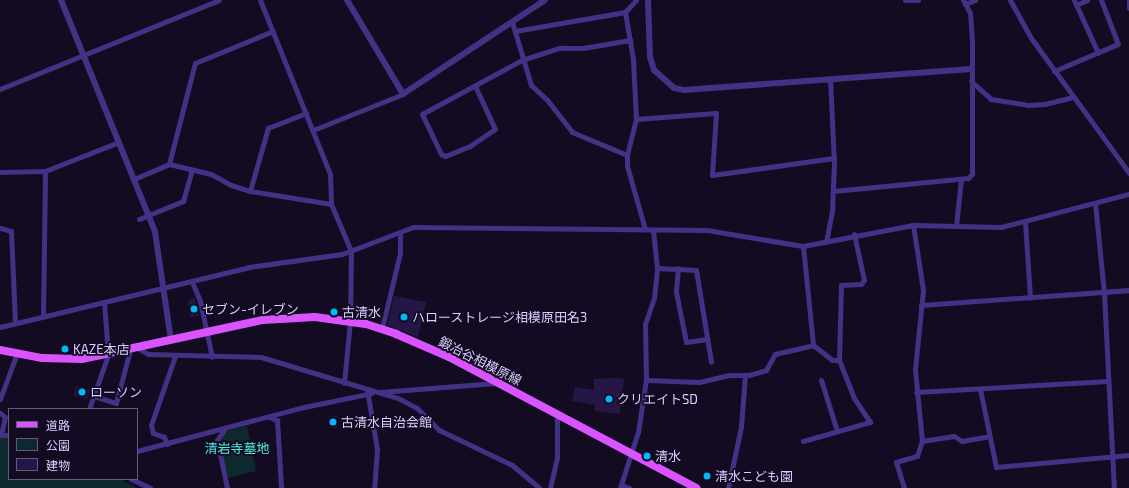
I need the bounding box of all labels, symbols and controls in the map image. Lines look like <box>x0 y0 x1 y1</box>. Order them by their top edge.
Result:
place label: セブン-イレブン <box>202 301 299 317</box>
marker: セブン-イレブン <box>189 304 199 314</box>
place label: 古清水 <box>342 304 381 320</box>
marker: 古清水 <box>329 307 339 317</box>
place label: ハローストレージ相模原田名3 <box>412 309 588 325</box>
marker: ハローストレージ相模原田名3 <box>399 312 409 322</box>
street label: 鍛冶谷相模原線 <box>436 333 524 389</box>
place label: KAZE本店 <box>73 341 129 357</box>
marker: KAZE本店 <box>60 344 70 354</box>
place label: ローソン <box>90 384 142 400</box>
marker: ローソン <box>77 387 87 397</box>
place label: クリエイトSD <box>617 391 698 407</box>
marker: クリエイトSD <box>604 394 614 404</box>
legend <box>8 408 138 480</box>
place label: 古清水自治会館 <box>341 414 432 430</box>
marker: 古清水自治会館 <box>328 417 338 427</box>
text: 道路 <box>46 418 70 432</box>
text: 公園 <box>46 438 70 452</box>
park label: 清岩寺墓地 <box>205 440 269 456</box>
place label: 清水 <box>655 448 681 464</box>
marker: 清水 <box>642 451 652 461</box>
text: 建物 <box>46 458 70 472</box>
place label: 清水こども園 <box>715 468 793 484</box>
marker: 清水こども園 <box>702 471 712 481</box>

